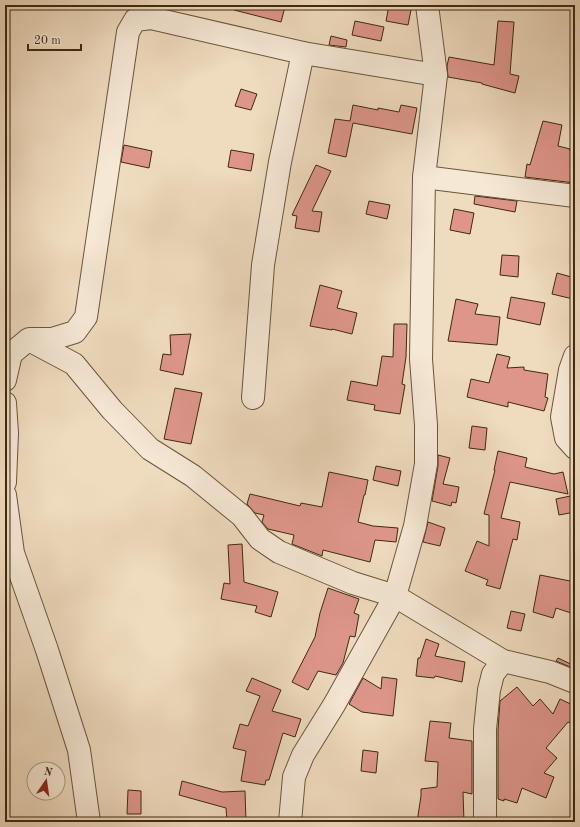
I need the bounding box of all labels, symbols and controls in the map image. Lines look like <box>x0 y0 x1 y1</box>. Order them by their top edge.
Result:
scale bar <box>28 26 81 52</box>
text: 20 m <box>34 35 61 47</box>
north arrow <box>26 761 66 801</box>
text: N <box>43 766 54 779</box>

